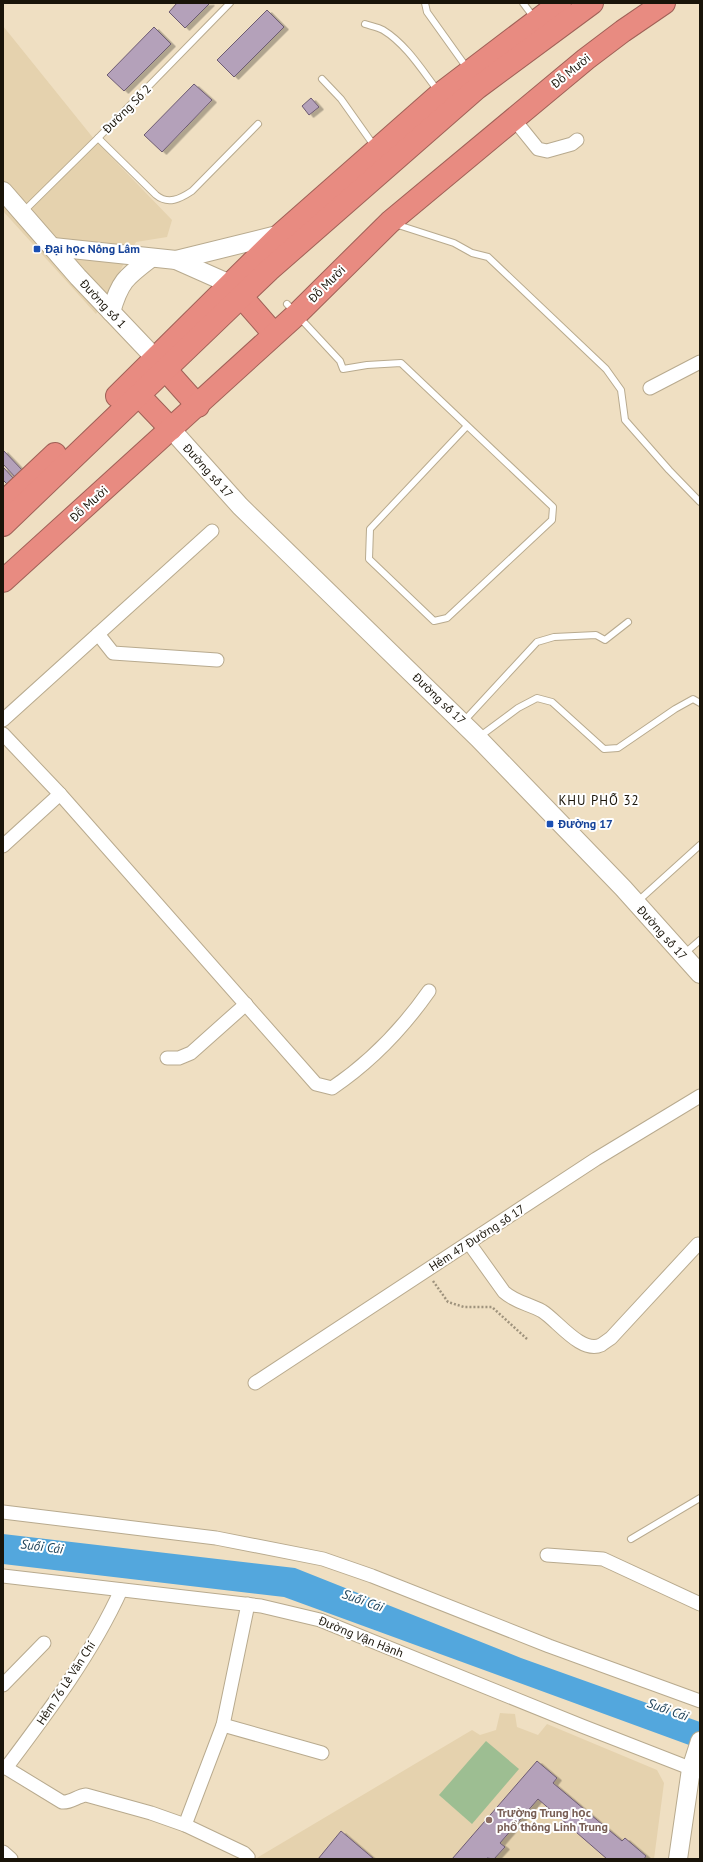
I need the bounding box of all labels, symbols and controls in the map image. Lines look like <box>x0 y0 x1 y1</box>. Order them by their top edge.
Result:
street label: Đỗ Mười <box>547 50 593 92</box>
street label: Đường Số 2 <box>99 81 154 137</box>
place label: Đại học Nông Lâm <box>44 241 140 256</box>
marker: Đại học Nông Lâm <box>32 244 42 254</box>
street label: Đỗ Mười <box>304 262 348 306</box>
street label: Đường số 1 <box>76 275 130 331</box>
street label: Đường số 17 <box>179 440 237 501</box>
street label: Đỗ Mười <box>66 483 111 525</box>
street label: Đường số 17 <box>409 669 469 728</box>
district label: KHU PHỐ 32 <box>558 792 640 809</box>
place label: Đường 17 <box>557 816 613 831</box>
marker: Đường 17 <box>545 819 555 829</box>
street label: Đường số 17 <box>633 902 691 963</box>
street label: Hẻm 47 Đường số 17 <box>426 1201 527 1274</box>
water label: Suối Cái <box>20 1535 65 1558</box>
water label: Suối Cái <box>340 1585 386 1616</box>
street label: Đường Vận Hành <box>316 1612 406 1660</box>
street label: Hẻm 76 Lê Văn Chí <box>33 1638 98 1728</box>
water label: Suối Cái <box>645 1694 691 1725</box>
place label: Trường Trung học phổ thông Linh Trung <box>497 1805 608 1834</box>
marker: Trường Trung học phổ thông Linh Trung <box>484 1815 494 1825</box>

